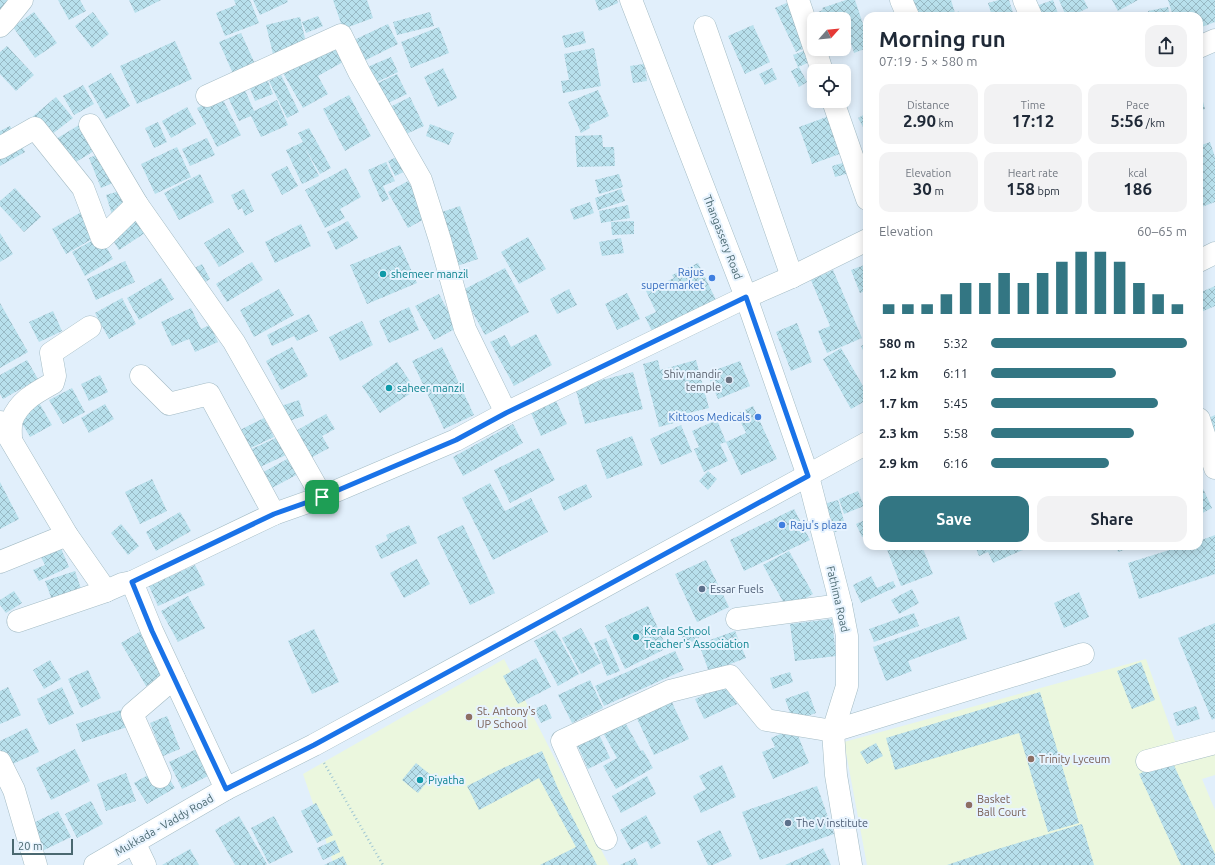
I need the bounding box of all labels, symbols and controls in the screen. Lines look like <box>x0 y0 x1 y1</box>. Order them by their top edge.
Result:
north arrow <box>807 12 851 56</box>
map controls <box>807 12 851 108</box>
button: share <box>1145 25 1187 67</box>
text: Morning run <box>879 26 1006 51</box>
text: 07:19 · 5 × 580 m <box>879 54 978 68</box>
button: locate <box>807 64 851 108</box>
text: Distance <box>907 99 950 111</box>
text: Time <box>1021 99 1045 111</box>
text: Pace <box>1126 99 1149 111</box>
text: 2.90 <box>903 111 936 130</box>
text: 17:12 <box>1012 111 1054 130</box>
text: 5:56 <box>1110 111 1143 130</box>
text: km <box>936 117 954 129</box>
text: /km <box>1143 117 1165 129</box>
text: Elevation <box>905 167 951 179</box>
text: Heart rate <box>1008 167 1058 179</box>
text: kcal <box>1128 167 1147 179</box>
text: 30 <box>913 179 932 198</box>
text: 158 <box>1006 179 1035 198</box>
text: 186 <box>1123 179 1152 198</box>
text: m <box>932 185 944 197</box>
text: bpm <box>1035 185 1060 197</box>
street label: Thangassery Road <box>701 193 745 281</box>
text: Elevation <box>879 224 933 238</box>
text: 60–65 m <box>1137 224 1187 238</box>
place label: Rajus supermarket <box>641 266 705 291</box>
place label: shemeer manzil <box>391 268 469 280</box>
marker: shemeer manzil <box>378 269 388 279</box>
marker: Rajus supermarket <box>707 273 717 283</box>
text: 580 m <box>879 336 915 350</box>
text: 5:32 <box>943 336 968 350</box>
text: 1.2 km <box>879 366 918 380</box>
text: 6:11 <box>943 366 968 380</box>
place label: Shiv mandir temple <box>664 368 722 393</box>
marker: Shiv mandir temple <box>724 375 734 385</box>
place label: saheer manzil <box>397 382 465 394</box>
marker: saheer manzil <box>384 383 394 393</box>
text: 1.7 km <box>879 396 918 410</box>
text: 5:45 <box>943 396 968 410</box>
place label: Kittoos Medicals <box>668 411 750 423</box>
marker: Kittoos Medicals <box>753 412 763 422</box>
text: 2.3 km <box>879 426 918 440</box>
text: 5:58 <box>943 426 968 440</box>
text: 2.9 km <box>879 456 918 470</box>
text: 6:16 <box>943 456 968 470</box>
pin <box>305 480 339 514</box>
icon: arrive <box>311 486 333 508</box>
button: Save <box>879 496 1029 542</box>
button: Share <box>1037 496 1187 542</box>
place label: Raju's plaza <box>790 519 847 531</box>
marker: Raju's plaza <box>777 520 787 530</box>
street label: Fathima Road <box>825 565 851 633</box>
place label: Essar Fuels <box>710 583 764 595</box>
marker: Essar Fuels <box>697 584 707 594</box>
place label: Kerala School Teacher's Association <box>644 625 749 650</box>
marker: Kerala School Teacher's Association <box>631 632 641 642</box>
place label: St. Antony's UP School <box>477 705 536 730</box>
marker: St. Antony's UP School <box>464 712 474 722</box>
place label: Trinity Lyceum <box>1039 753 1110 765</box>
marker: Trinity Lyceum <box>1026 754 1036 764</box>
place label: Piyatha <box>428 774 464 786</box>
marker: Piyatha <box>415 775 425 785</box>
street label: Mukkada - Vaddy Road <box>113 792 215 858</box>
place label: Basket Ball Court <box>977 793 1027 818</box>
marker: Basket Ball Court <box>964 800 974 810</box>
place label: The V institute <box>796 817 868 829</box>
marker: The V institute <box>783 818 793 828</box>
scale bar <box>12 837 73 856</box>
text: 20 m <box>18 840 42 852</box>

